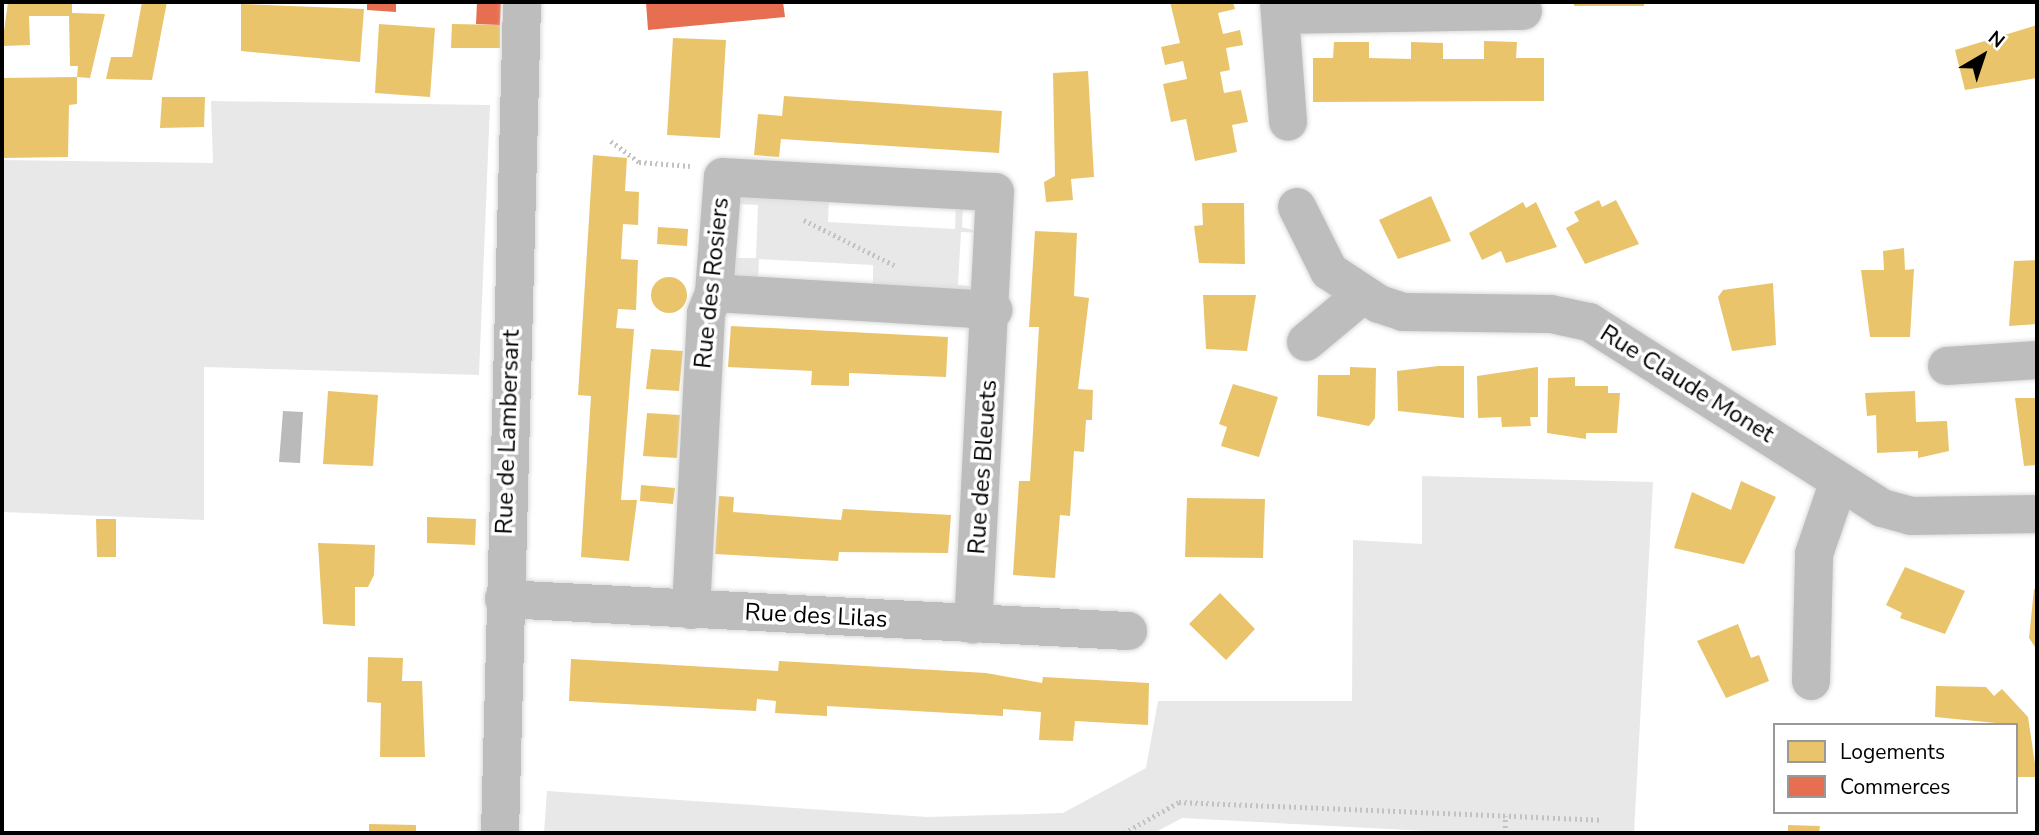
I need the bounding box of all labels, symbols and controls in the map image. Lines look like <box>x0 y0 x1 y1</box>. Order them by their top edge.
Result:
north arrow <box>1948 21 2018 91</box>
text: N <box>1983 25 2010 54</box>
street label: Rue des Rosiers <box>689 196 735 370</box>
street label: Rue Claude Monet <box>1595 319 1779 449</box>
street label: Rue de Lambersart <box>490 329 526 535</box>
street label: Rue des Bleuets <box>963 379 1003 555</box>
street label: Rue des Lilas <box>744 598 888 634</box>
legend <box>1773 723 2018 814</box>
text: Logements <box>1840 738 1945 766</box>
text: Commerces <box>1840 773 1950 801</box>

